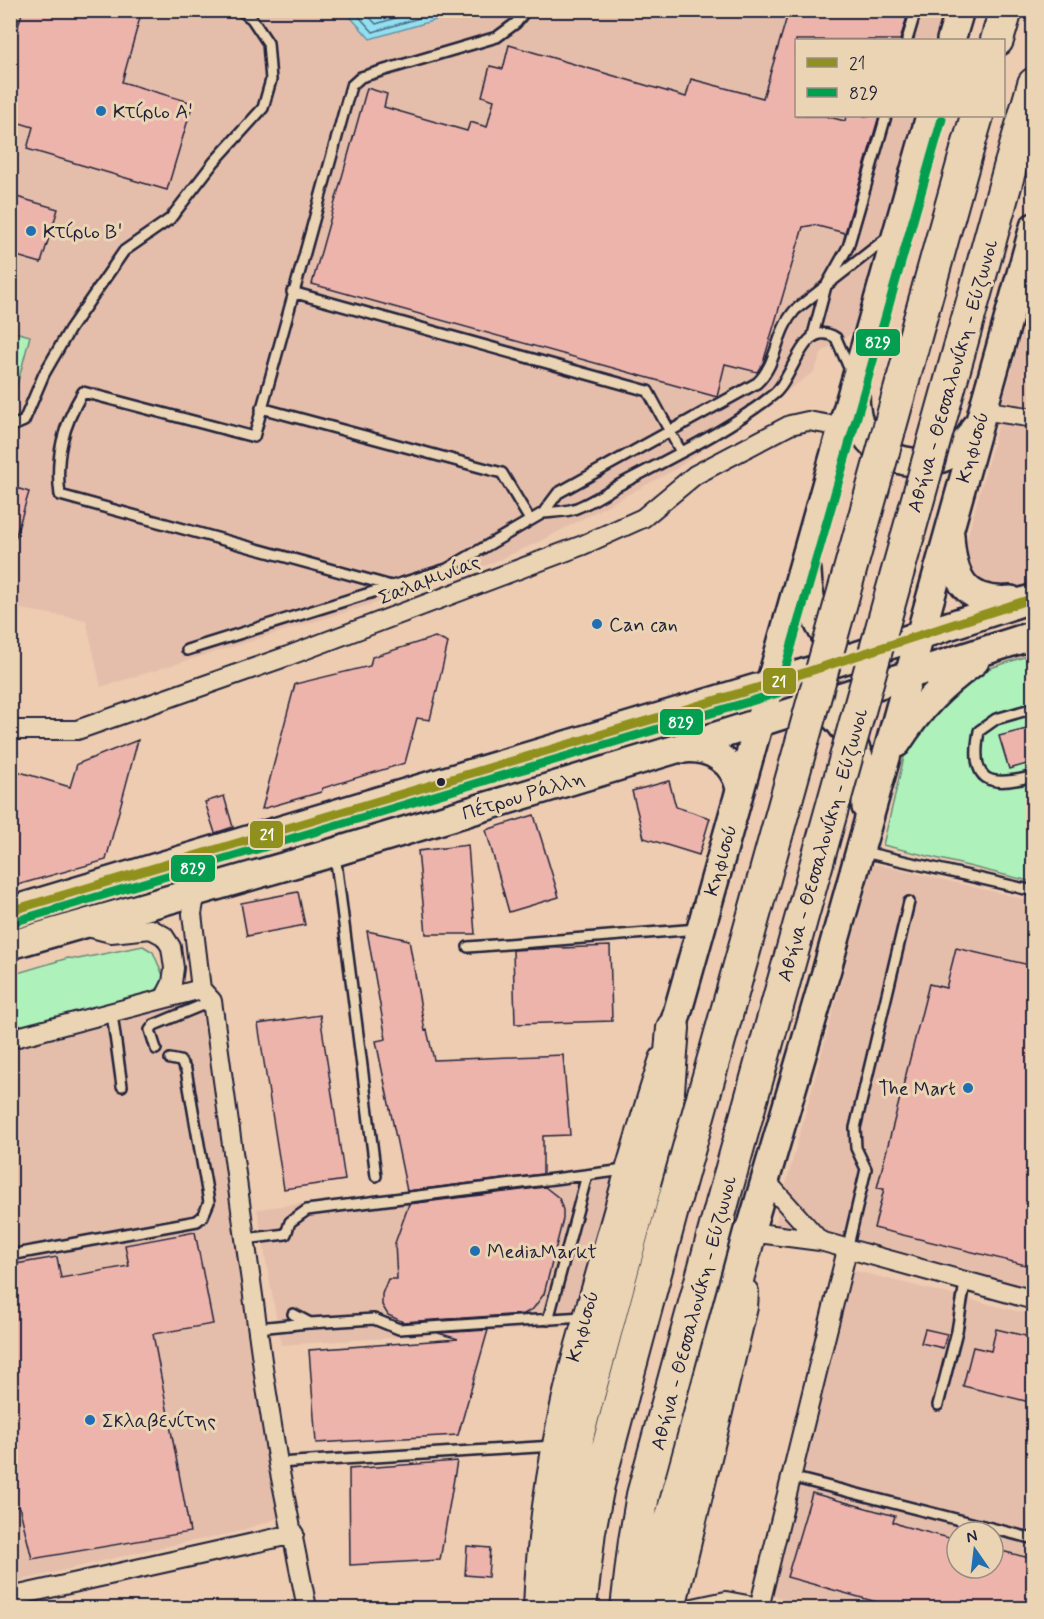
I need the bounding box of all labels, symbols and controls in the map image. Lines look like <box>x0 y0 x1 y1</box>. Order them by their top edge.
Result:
legend <box>795 39 1005 117</box>
text: 21 <box>849 52 866 76</box>
text: 829 <box>849 82 878 106</box>
place label: Κτίριο Α' <box>113 99 193 126</box>
marker: Κτίριο Α' <box>94 104 108 118</box>
place label: Κτίριο Β' <box>43 219 122 246</box>
marker: Κτίριο Β' <box>24 224 38 238</box>
street label: Αθήνα - Θεσσαλονίκη - Εύζωνοι <box>901 236 1006 516</box>
line badge: 829 <box>855 328 901 357</box>
text: 829 <box>865 333 891 354</box>
street label: Κηφισού <box>950 409 996 486</box>
street label: Σαλαμινίας <box>375 549 484 612</box>
place label: Can can <box>609 612 678 639</box>
marker: Can can <box>590 617 604 631</box>
line badge: 21 <box>762 667 797 695</box>
text: 21 <box>772 672 786 693</box>
street label: Αθήνα - Θεσσαλονίκη - Εύζωνοι <box>771 705 876 985</box>
line badge: 829 <box>659 708 704 736</box>
text: 829 <box>668 713 694 734</box>
street label: Πέτρου Ράλλη <box>459 765 588 828</box>
unlabelled marker <box>435 776 447 788</box>
line badge: 21 <box>249 820 284 849</box>
street label: Κηφισού <box>698 822 744 899</box>
text: 21 <box>260 825 274 846</box>
line badge: 829 <box>170 854 216 883</box>
text: 829 <box>180 859 206 880</box>
place label: The Mart <box>878 1076 956 1103</box>
marker: The Mart <box>961 1081 975 1095</box>
street label: Αθήνα - Θεσσαλονίκη - Εύζωνοι <box>645 1173 744 1453</box>
place label: MediaMarkt <box>487 1239 597 1266</box>
marker: MediaMarkt <box>468 1244 482 1258</box>
street label: Κηφισού <box>560 1288 606 1365</box>
place label: Σκλαβενίτης <box>102 1408 216 1435</box>
marker: Σκλαβενίτης <box>83 1413 97 1427</box>
north arrow <box>945 1520 1005 1580</box>
text: N <box>964 1525 979 1548</box>

